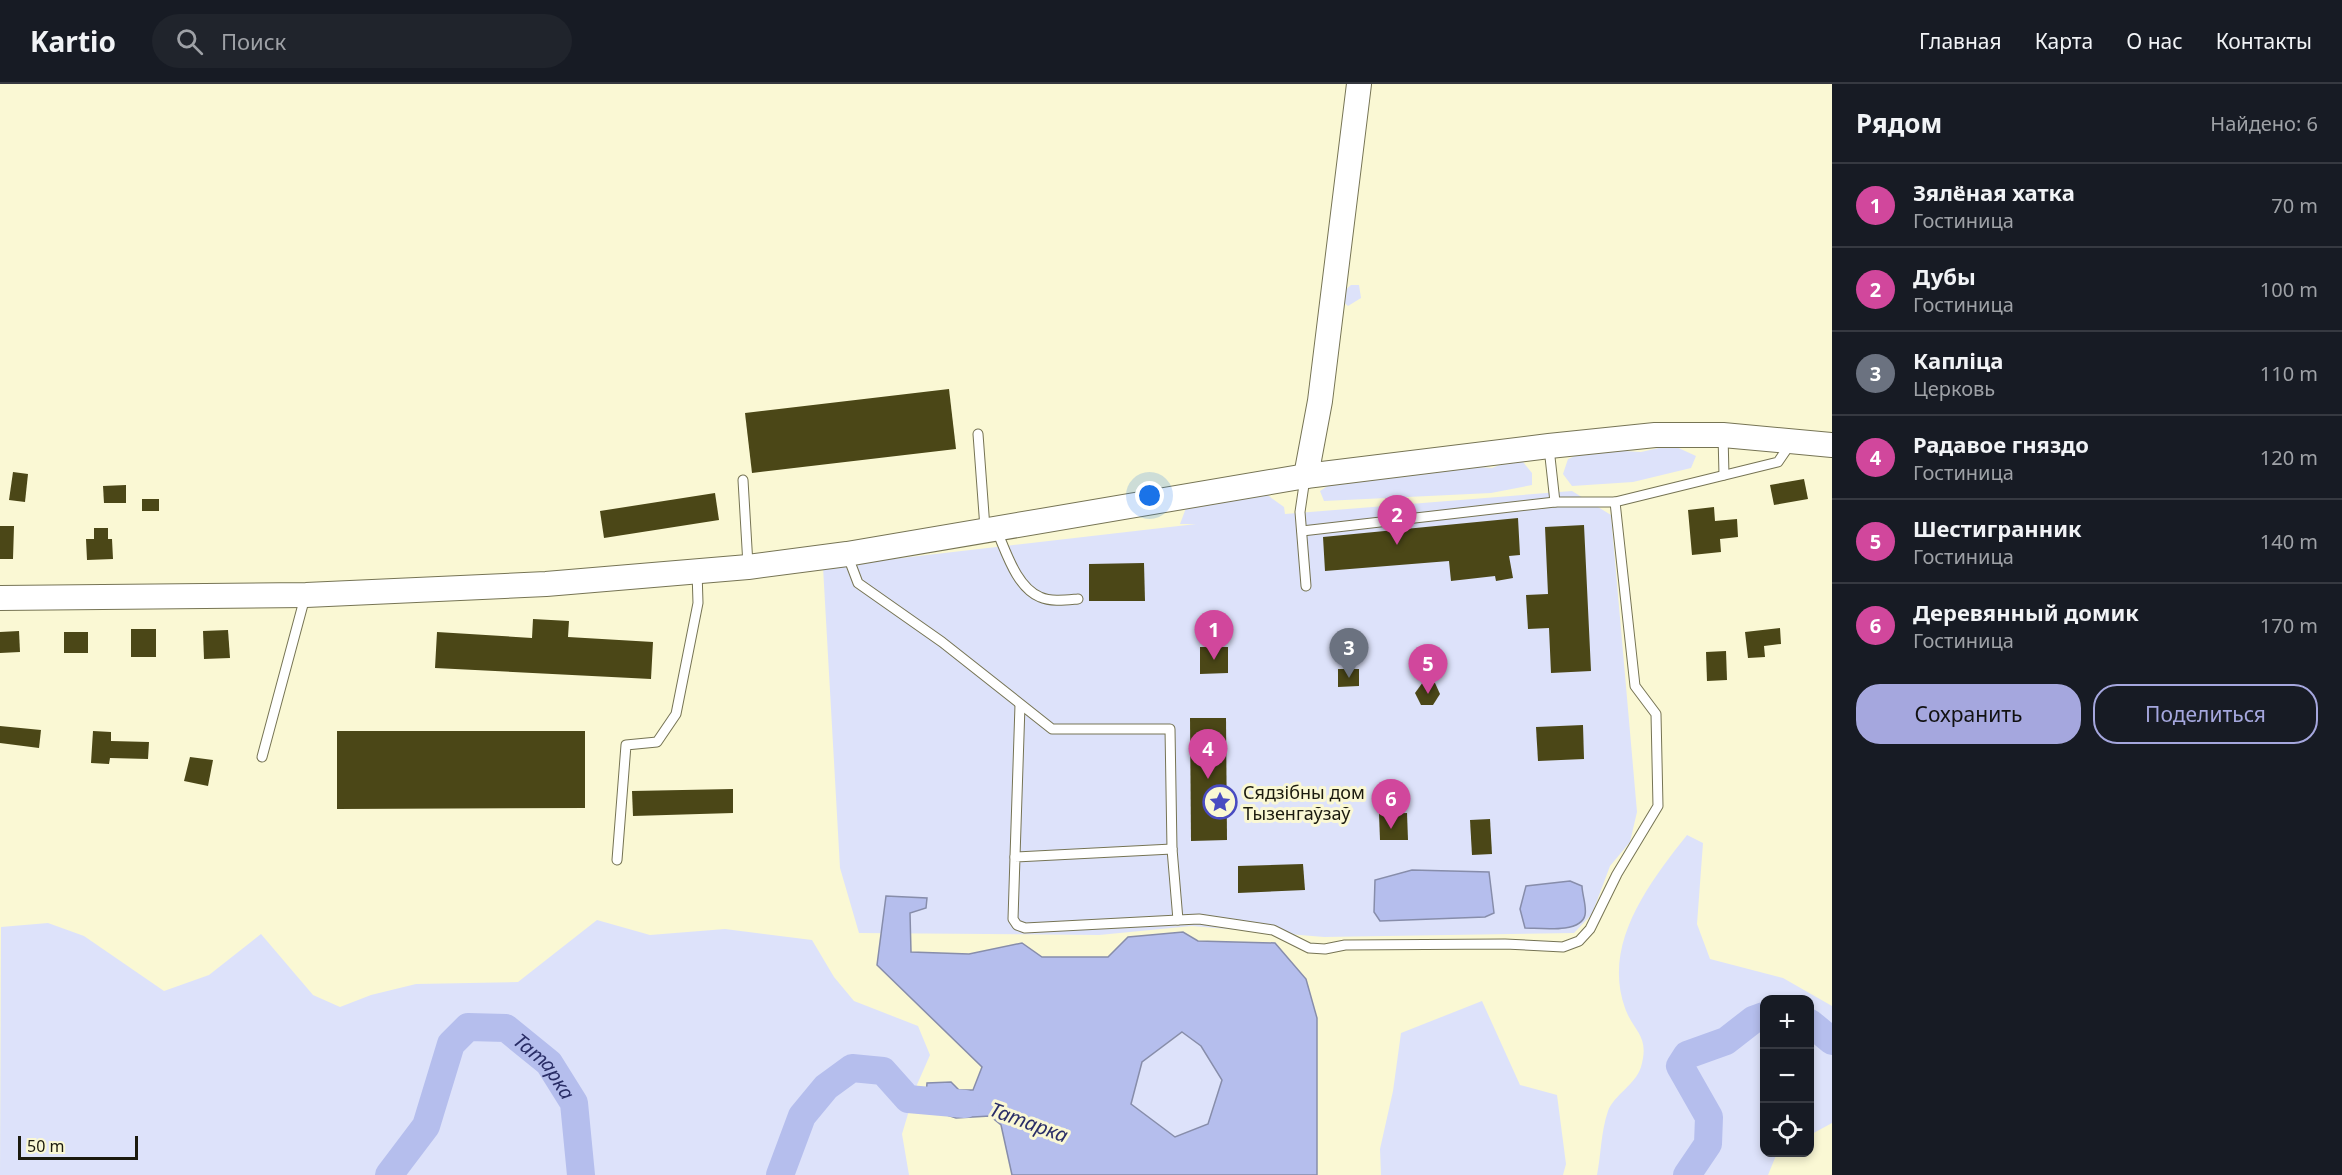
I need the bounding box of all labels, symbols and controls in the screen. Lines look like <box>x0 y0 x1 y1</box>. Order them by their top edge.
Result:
search box <box>152 14 572 68</box>
text: Kartio <box>30 22 116 60</box>
icon: search <box>173 25 206 58</box>
text: Поиск <box>221 26 286 56</box>
text: Главная <box>1919 27 2002 55</box>
text: Карта <box>2035 27 2093 55</box>
text: О нас <box>2126 27 2183 55</box>
text: Контакты <box>2216 27 2312 55</box>
text: Рядом <box>1856 105 1942 141</box>
text: Найдено: 6 <box>2210 110 2318 137</box>
text: Зялёная хатка <box>1913 177 2075 207</box>
text: 1 <box>1870 192 1881 219</box>
text: 70 m <box>2271 192 2318 219</box>
text: Гостиница <box>1913 207 2014 234</box>
text: Дубы <box>1913 261 1976 291</box>
text: 2 <box>1870 276 1881 303</box>
text: 100 m <box>2260 276 2318 303</box>
text: Гостиница <box>1913 291 2014 318</box>
text: Капліца <box>1913 345 2003 375</box>
text: 3 <box>1870 360 1881 387</box>
text: 110 m <box>2260 360 2318 387</box>
text: Церковь <box>1913 375 1995 402</box>
text: Радавое гняздо <box>1913 429 2089 459</box>
text: 4 <box>1870 444 1881 471</box>
text: 120 m <box>2260 444 2318 471</box>
text: Гостиница <box>1913 459 2014 486</box>
your location <box>1135 481 1164 510</box>
pin: 2 <box>1378 496 1416 545</box>
text: Шестигранник <box>1913 513 2082 543</box>
text: 5 <box>1870 528 1881 555</box>
text: 140 m <box>2260 528 2318 555</box>
text: Гостиница <box>1913 543 2014 570</box>
text: Деревянный домик <box>1913 597 2139 627</box>
pin: 1 <box>1194 610 1234 660</box>
text: 6 <box>1870 612 1881 639</box>
text: 170 m <box>2260 612 2318 639</box>
text: Гостиница <box>1913 627 2014 654</box>
pin: 3 <box>1330 628 1368 678</box>
pin: 5 <box>1408 644 1448 694</box>
button: Сохранить <box>1856 684 2081 744</box>
button: Поделиться <box>2093 684 2318 744</box>
pin: 4 <box>1188 730 1228 779</box>
place label: Сядзібны дом Тызенгаўзаў <box>1243 780 1365 825</box>
pin: 6 <box>1372 780 1410 829</box>
place icon: Сядзібны дом Тызенгаўзаў <box>1202 784 1238 820</box>
map controls <box>1760 995 1814 1157</box>
button: + <box>1760 995 1814 1049</box>
water label: Татарка <box>508 1026 582 1104</box>
button: − <box>1760 1049 1814 1103</box>
water label: Татарка <box>986 1095 1072 1149</box>
button: locate <box>1760 1103 1814 1157</box>
scale bar <box>18 1133 138 1160</box>
text: 50 m <box>27 1135 64 1157</box>

